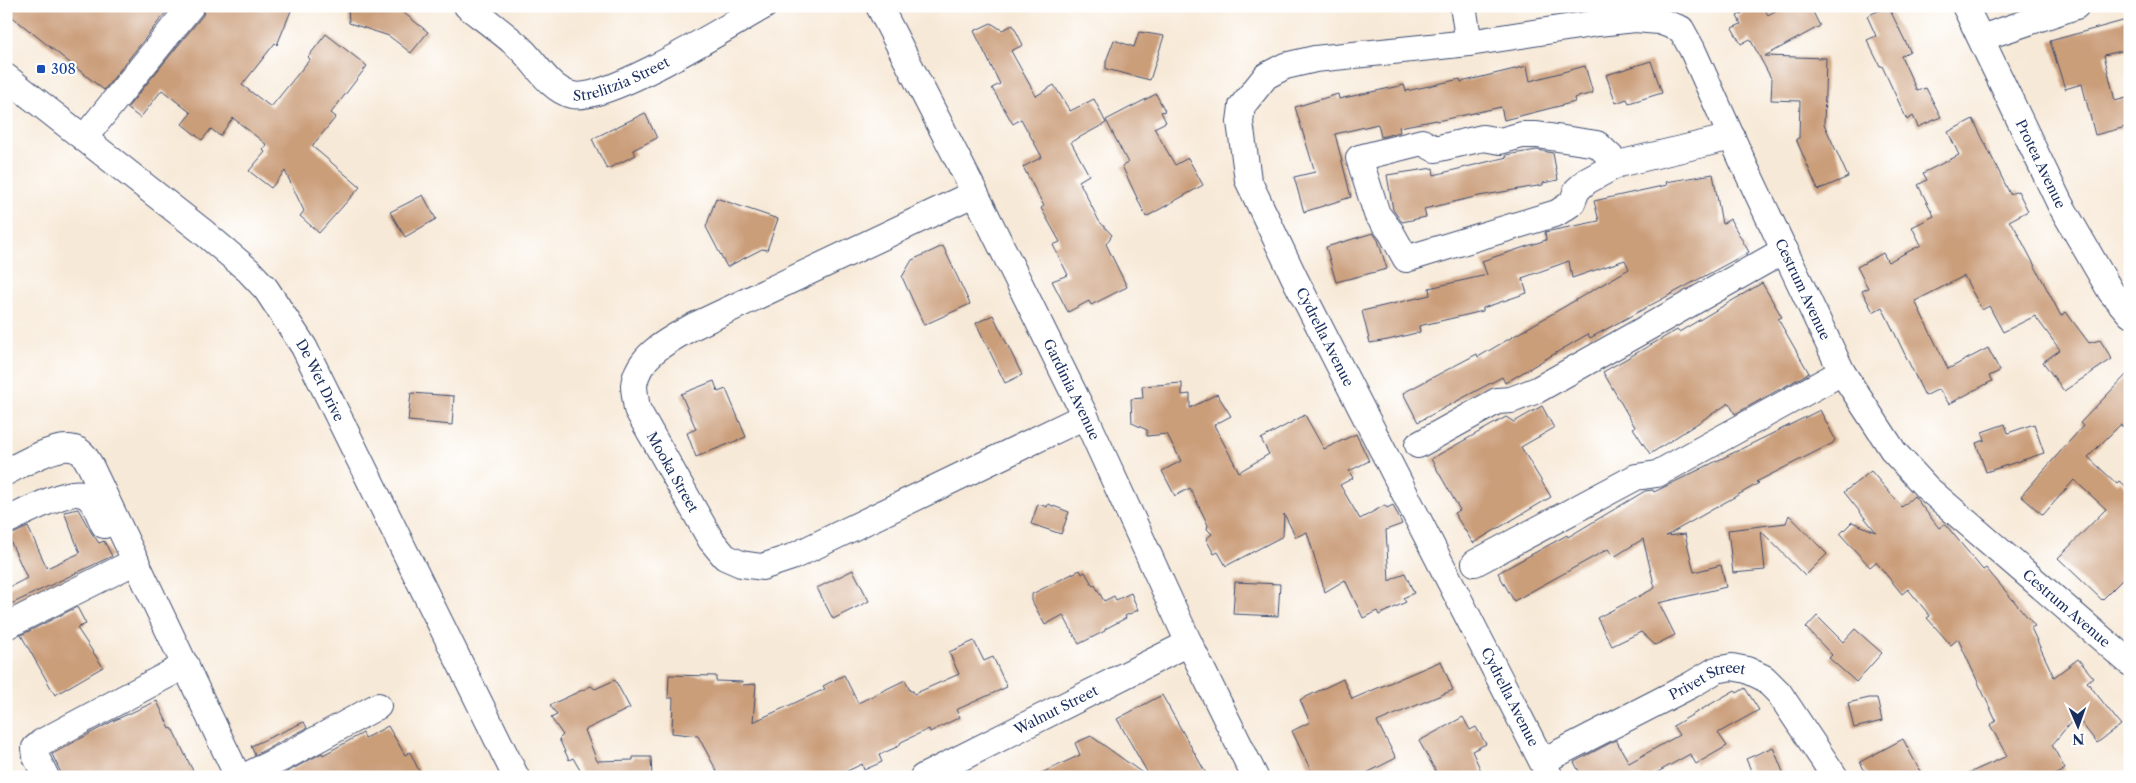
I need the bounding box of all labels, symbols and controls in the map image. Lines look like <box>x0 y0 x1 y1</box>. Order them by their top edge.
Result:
street label: Strelitzia Street <box>573 53 672 105</box>
place label: 308 <box>51 60 76 78</box>
marker: 308 <box>35 63 47 75</box>
street label: Protea Avenue <box>2012 116 2070 211</box>
street label: Cestrum Avenue <box>1771 236 1835 343</box>
street label: Cydrella Avenue <box>1292 284 1358 390</box>
street label: De Wet Drive <box>292 336 348 424</box>
street label: Gardinia Avenue <box>1039 336 1104 443</box>
street label: Mooka Street <box>643 429 702 515</box>
street label: Cestrum Avenue <box>2019 566 2114 651</box>
street label: Cydrella Avenue <box>1477 644 1543 750</box>
street label: Privet Street <box>1666 658 1747 704</box>
street label: Walnut Street <box>1010 681 1101 739</box>
north arrow <box>2054 700 2104 750</box>
text: N <box>2072 730 2085 748</box>

